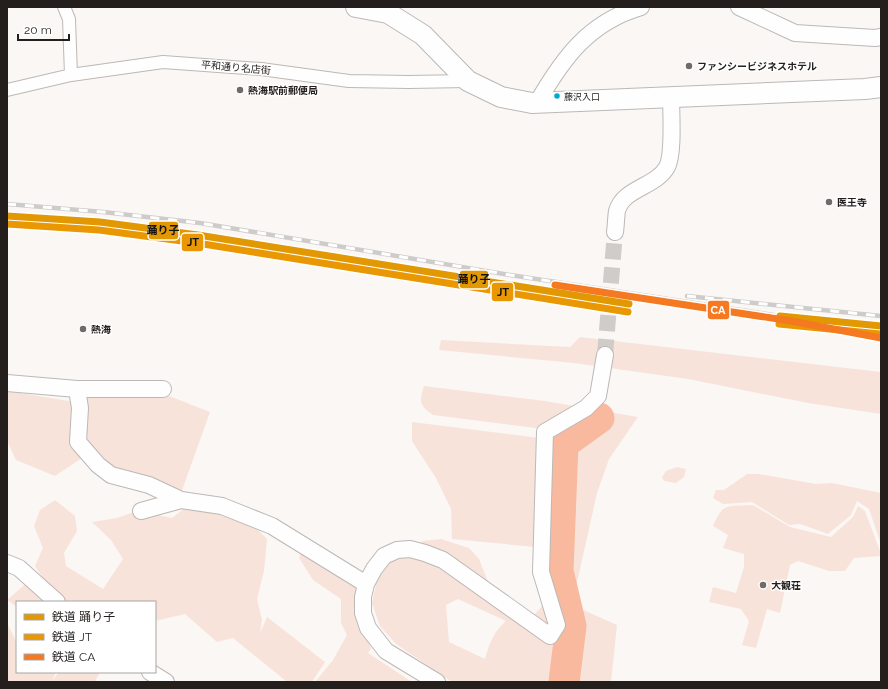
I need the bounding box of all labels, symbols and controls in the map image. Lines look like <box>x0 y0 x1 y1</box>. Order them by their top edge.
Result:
scale bar <box>18 16 69 42</box>
text: 20 m <box>24 23 52 37</box>
street label: 平和通り名店街 <box>201 59 271 76</box>
marker: ファンシービジネスホテル <box>684 61 694 71</box>
place label: ファンシービジネスホテル <box>697 61 817 72</box>
marker: 熱海駅前郵便局 <box>235 85 245 95</box>
place label: 熱海駅前郵便局 <box>248 85 318 96</box>
marker: 藤沢入口 <box>552 91 562 101</box>
place label: 藤沢入口 <box>564 92 600 102</box>
marker: 医王寺 <box>824 197 834 207</box>
place label: 医王寺 <box>837 197 867 208</box>
line badge: 踊り子 <box>148 221 179 240</box>
text: 踊り子 <box>147 224 180 237</box>
line badge: JT <box>181 233 204 252</box>
text: JT <box>187 236 199 249</box>
line badge: 踊り子 <box>459 270 489 289</box>
text: 踊り子 <box>458 273 491 286</box>
line badge: JT <box>491 282 514 302</box>
text: JT <box>497 286 509 299</box>
line badge: CA <box>707 300 730 320</box>
text: CA <box>711 304 726 317</box>
marker: 熱海 <box>78 324 88 334</box>
place label: 熱海 <box>91 324 111 335</box>
marker: 大観荘 <box>758 580 768 590</box>
place label: 大観荘 <box>771 580 801 591</box>
legend <box>16 601 156 673</box>
text: 鉄道 踊り子 <box>52 610 115 624</box>
text: 鉄道 JT <box>52 630 93 644</box>
text: 鉄道 CA <box>52 650 95 664</box>

